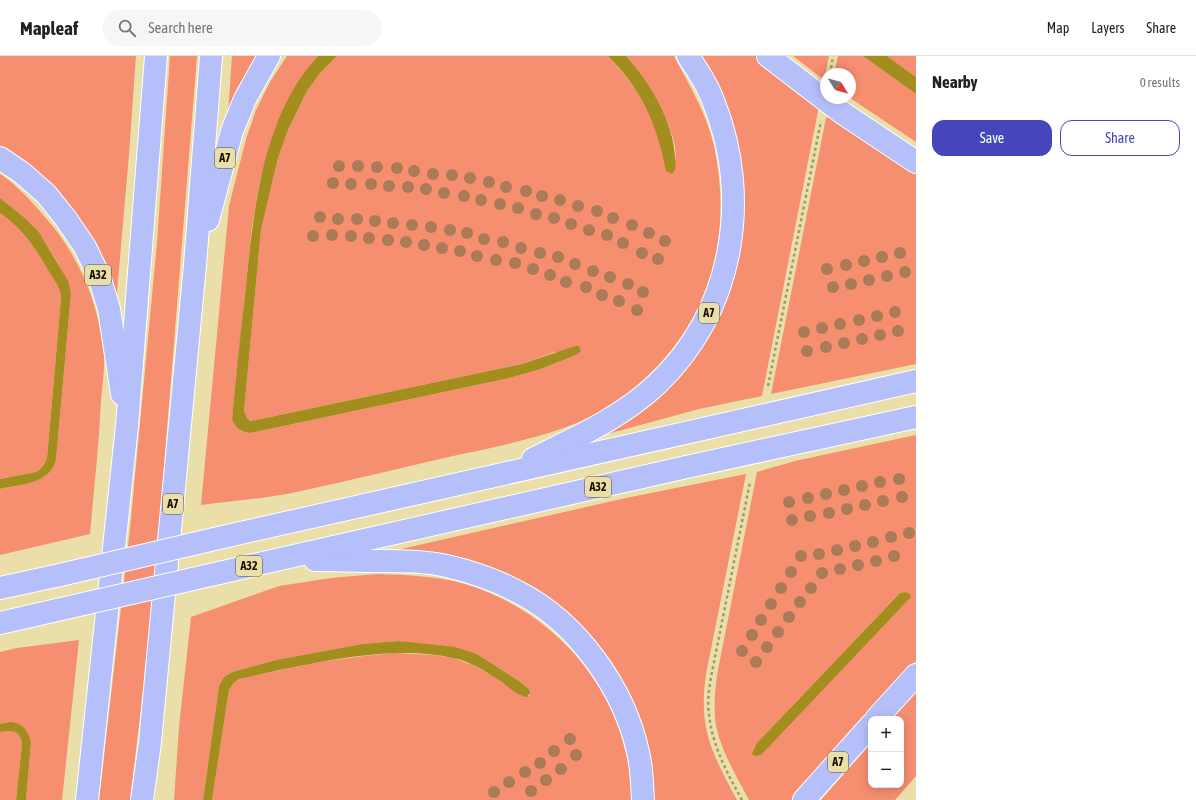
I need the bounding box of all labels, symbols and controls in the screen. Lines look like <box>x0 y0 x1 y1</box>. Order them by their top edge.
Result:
search box <box>102 10 382 46</box>
text: Mapleaf <box>20 17 78 39</box>
icon: search <box>116 17 138 39</box>
text: Search here <box>148 19 213 36</box>
text: Map <box>1047 20 1069 36</box>
text: Layers <box>1091 20 1124 36</box>
text: Share <box>1146 20 1176 36</box>
north arrow <box>820 68 856 104</box>
text: Nearby <box>932 72 978 92</box>
text: 0 results <box>1140 75 1180 90</box>
button: Save <box>932 120 1052 156</box>
button: Share <box>1060 120 1180 156</box>
road number: A7 <box>215 148 235 168</box>
road number: A32 <box>85 265 111 285</box>
road number: A7 <box>699 303 719 323</box>
road number: A32 <box>585 477 611 497</box>
road number: A7 <box>163 494 183 514</box>
road number: A32 <box>236 556 262 576</box>
map controls <box>868 716 904 788</box>
button: + <box>868 716 904 752</box>
road number: A7 <box>828 752 848 772</box>
button: − <box>868 752 904 788</box>

